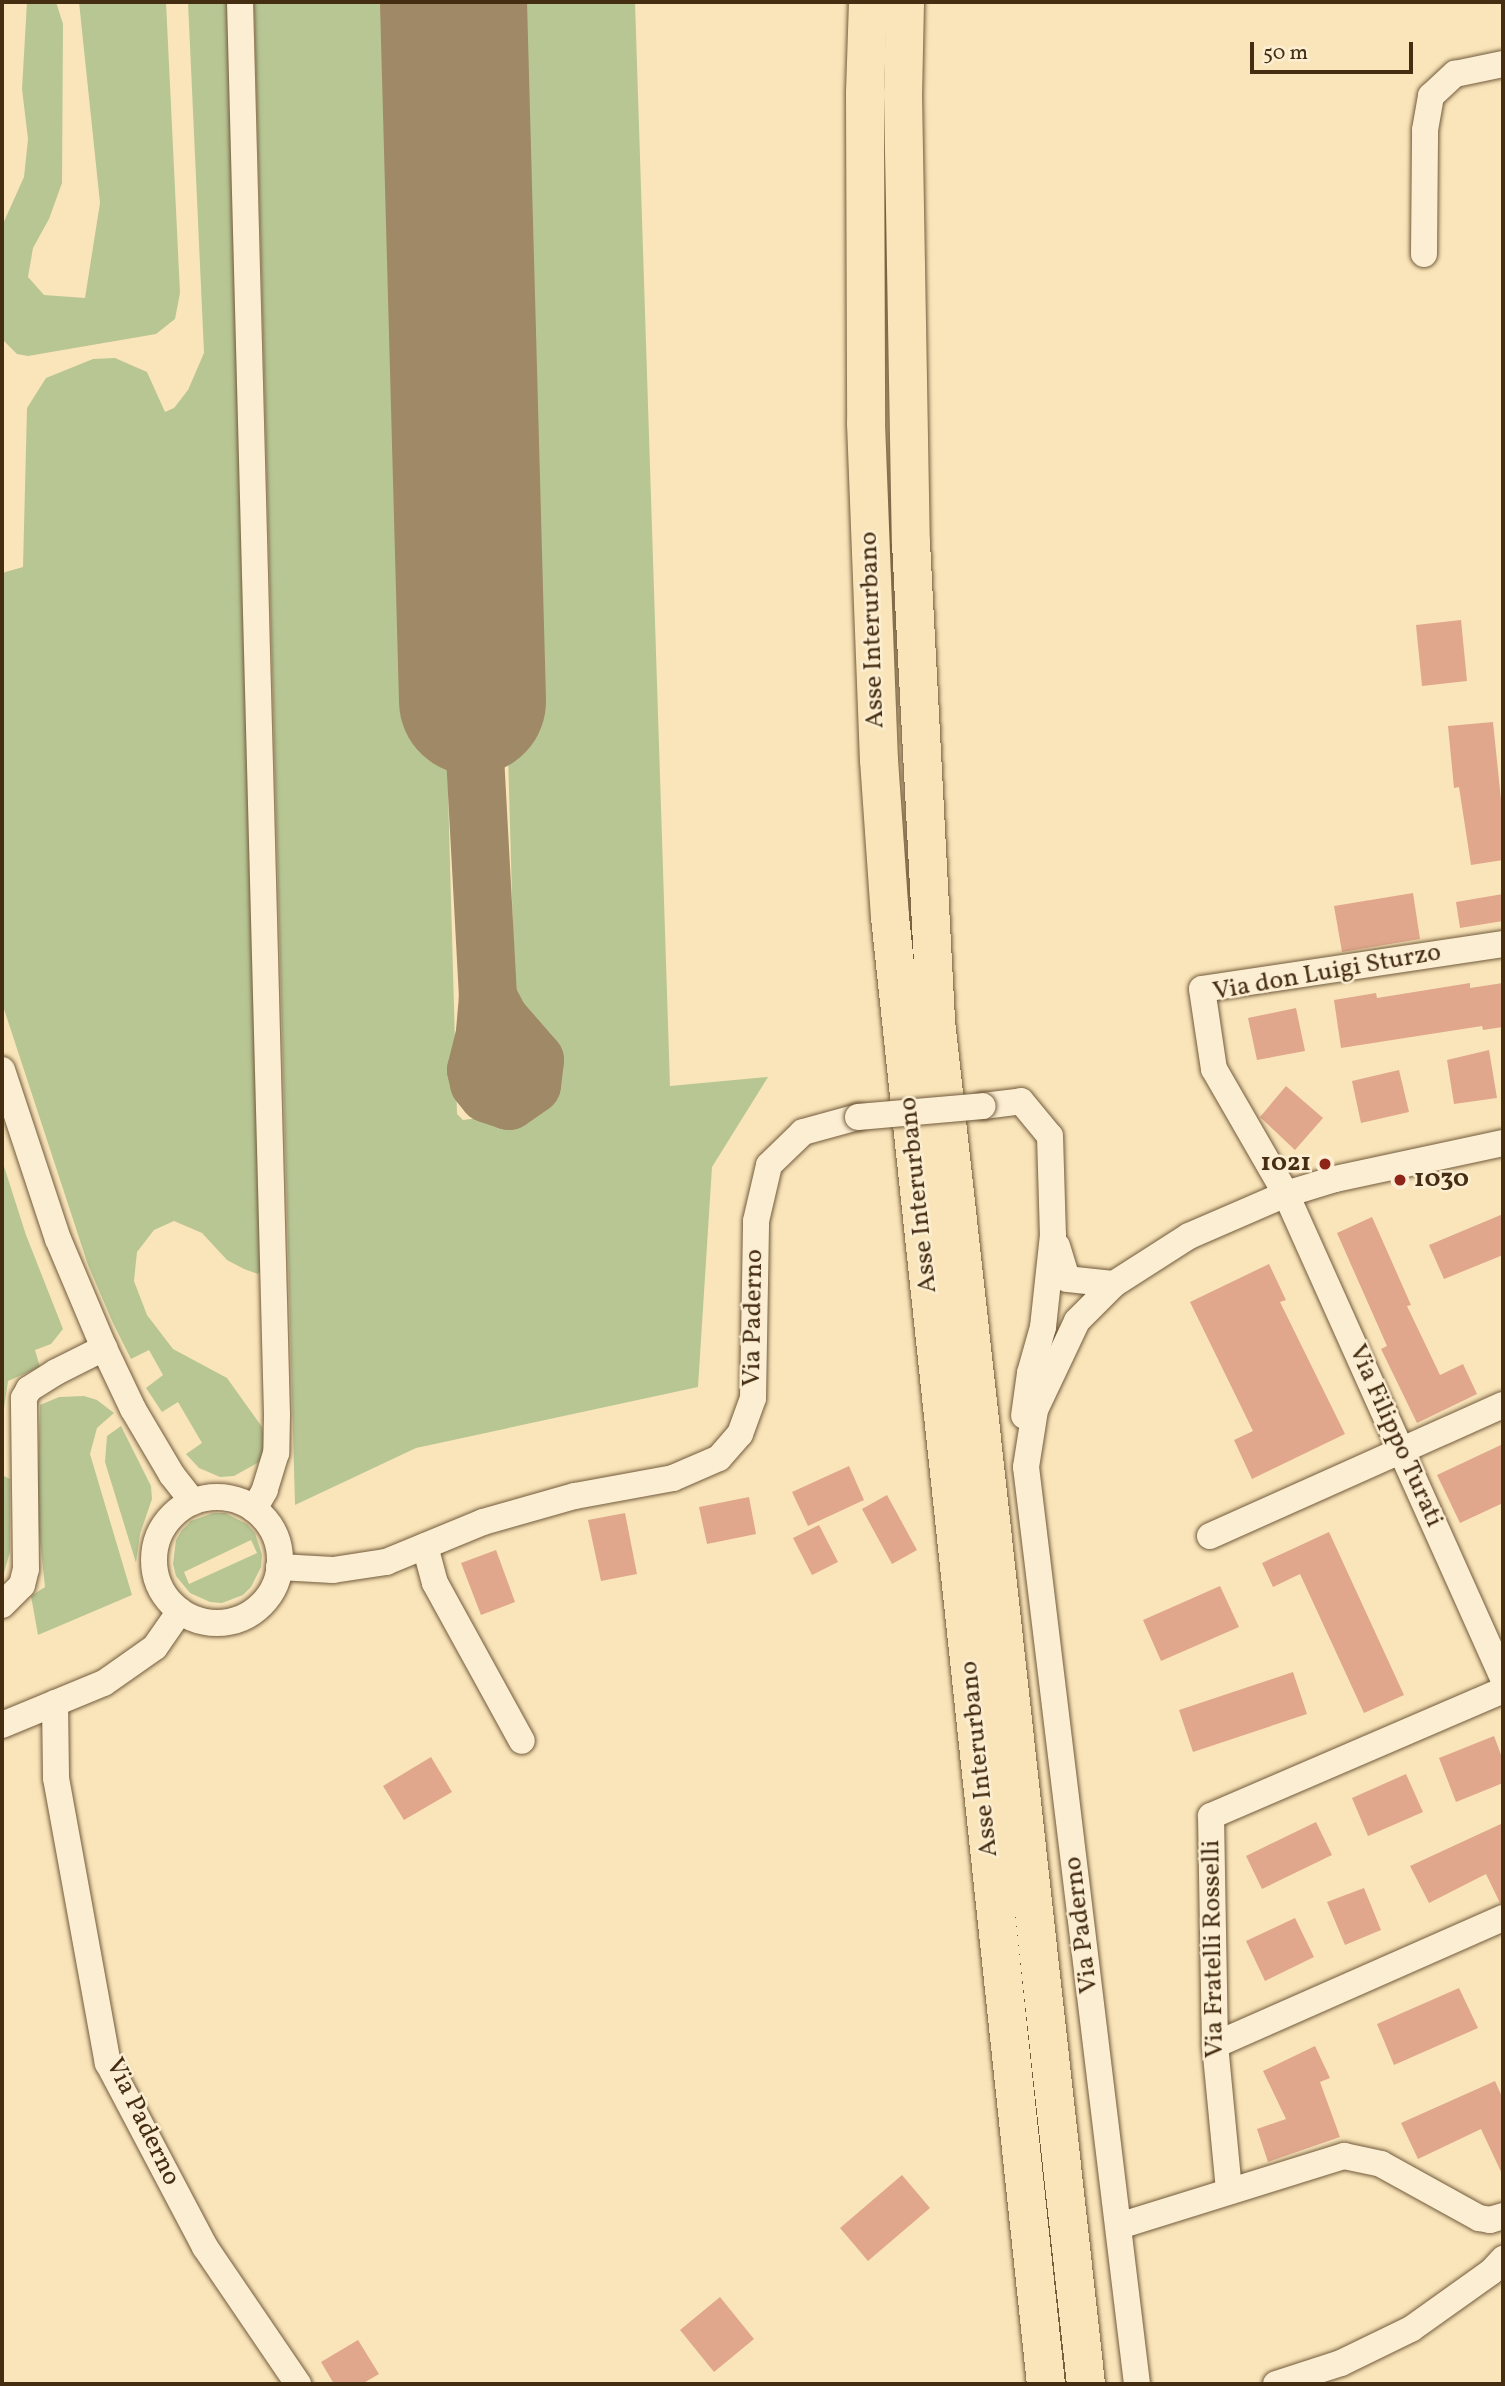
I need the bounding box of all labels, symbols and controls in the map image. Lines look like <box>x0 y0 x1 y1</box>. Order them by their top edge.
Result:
scale bar <box>1253 28 1416 72</box>
text: 50 m <box>1263 39 1308 68</box>
street label: Asse Interurbano <box>854 531 892 729</box>
street label: Via don Luigi Sturzo <box>1211 938 1443 1008</box>
street label: Asse Interurbano <box>893 1095 945 1295</box>
place label: 1021 <box>1261 1148 1311 1180</box>
marker: 1021 <box>1317 1156 1333 1172</box>
place label: 1030 <box>1414 1164 1469 1196</box>
marker: 1030 <box>1392 1172 1408 1188</box>
street label: Via Paderno <box>737 1249 771 1387</box>
street label: Via Filippo Turati <box>1341 1339 1449 1533</box>
street label: Asse Interurbano <box>954 1659 1006 1859</box>
street label: Via Fratelli Rosselli <box>1196 1839 1232 2059</box>
street label: Via Paderno <box>1058 1855 1106 1995</box>
street label: Via Paderno <box>98 2053 186 2191</box>

